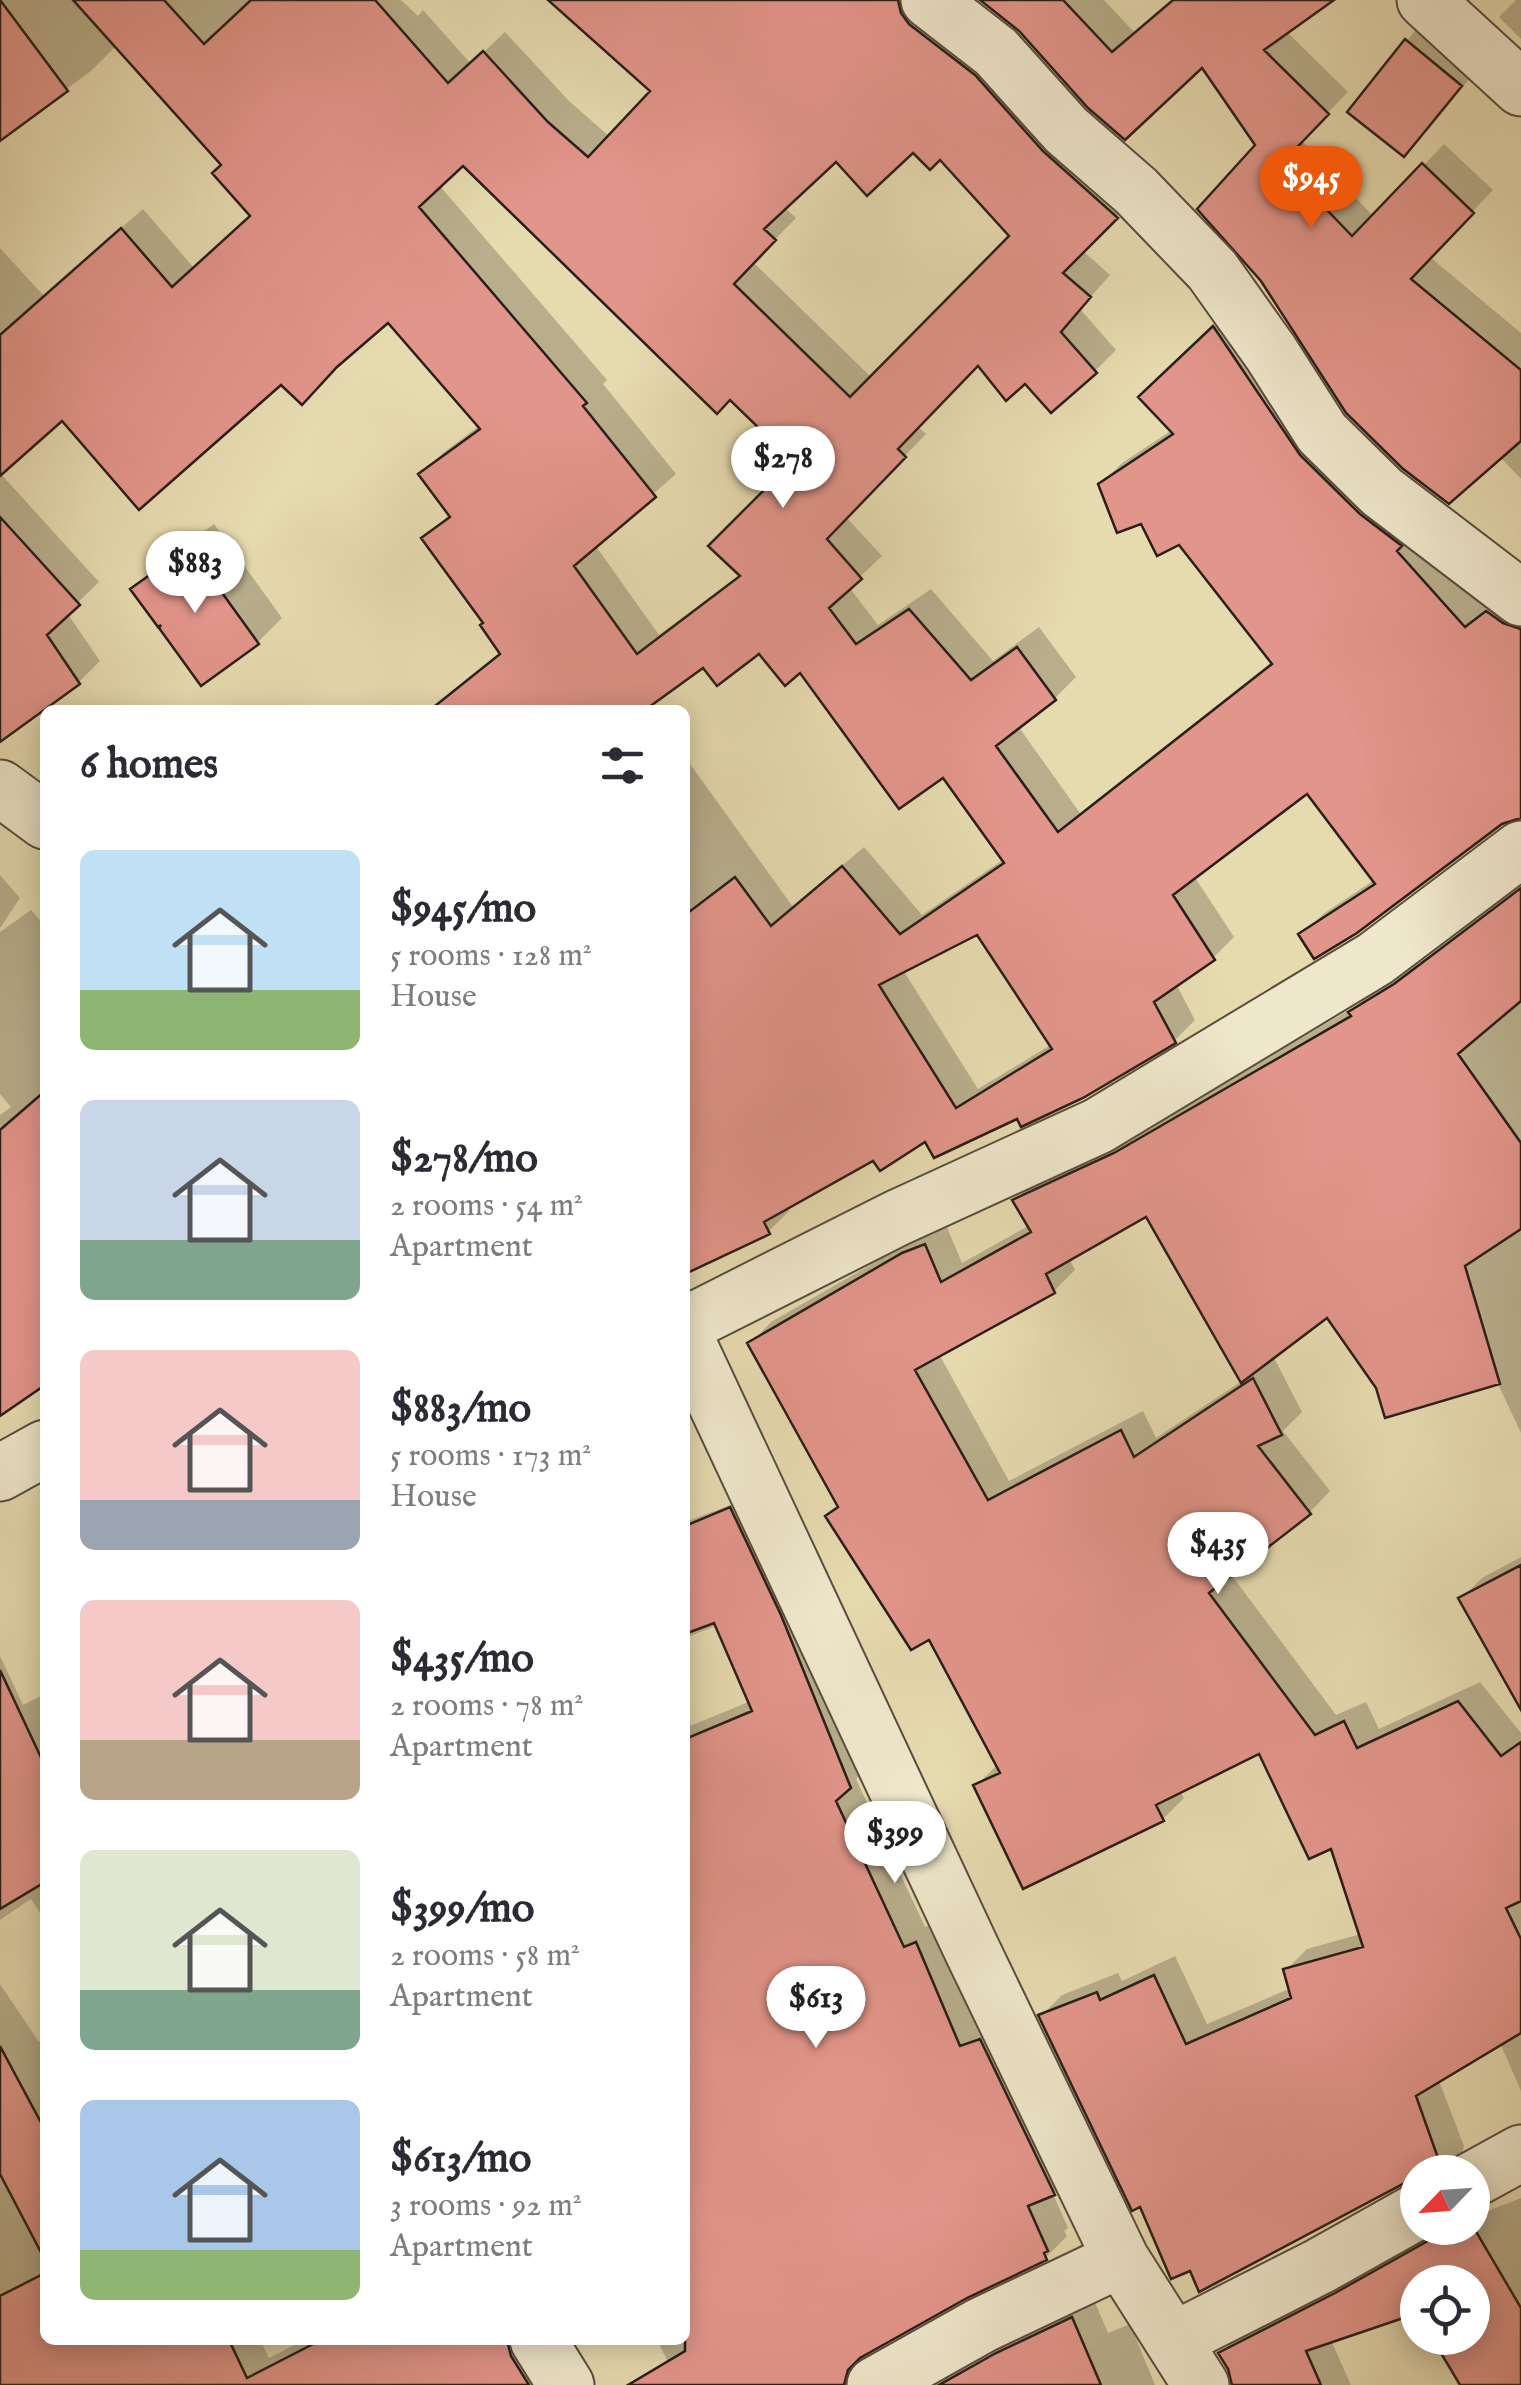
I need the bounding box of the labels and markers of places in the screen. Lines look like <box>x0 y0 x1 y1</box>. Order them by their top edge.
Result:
pin: $945 <box>1252 146 1370 231</box>
pin: $278 <box>724 426 842 511</box>
pin: $883 <box>136 531 254 616</box>
pin: $435 <box>1159 1512 1277 1597</box>
pin: $399 <box>836 1801 954 1886</box>
pin: $613 <box>757 1966 875 2051</box>

